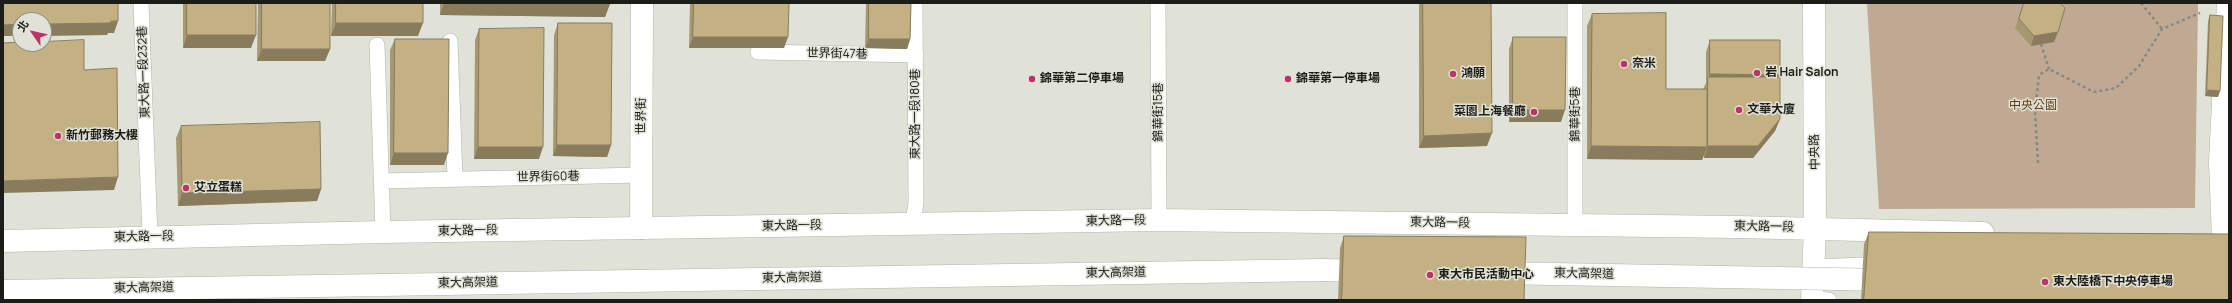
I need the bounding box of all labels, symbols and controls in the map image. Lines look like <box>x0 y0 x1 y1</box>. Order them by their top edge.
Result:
north arrow <box>12 12 52 52</box>
text: 北 <box>13 17 32 34</box>
street label: 東大路一段232巷 <box>135 26 153 118</box>
street label: 世界街47巷 <box>806 46 868 62</box>
place label: 奈米 <box>1632 57 1656 71</box>
marker: 奈米 <box>1619 59 1629 69</box>
place label: 岩 Hair Salon <box>1765 66 1839 80</box>
place label: 鴻願 <box>1461 67 1485 81</box>
marker: 岩 Hair Salon <box>1752 68 1762 78</box>
street label: 東大路一段180巷 <box>909 69 923 159</box>
marker: 鴻願 <box>1448 69 1458 79</box>
place label: 錦華第二停車場 <box>1040 72 1124 86</box>
place label: 錦華第一停車場 <box>1296 72 1380 86</box>
marker: 錦華第二停車場 <box>1027 74 1037 84</box>
marker: 錦華第一停車場 <box>1283 74 1293 84</box>
street label: 錦華街15巷 <box>1152 82 1166 142</box>
street label: 錦華街5巷 <box>1569 87 1583 141</box>
street label: 世界街 <box>635 98 649 134</box>
park label: 中央公園 <box>2009 99 2057 113</box>
place label: 文華大廈 <box>1747 103 1795 117</box>
place label: 菜園上海餐廳 <box>1454 105 1526 119</box>
marker: 文華大廈 <box>1734 105 1744 115</box>
marker: 菜園上海餐廳 <box>1529 107 1539 117</box>
place label: 新竹郵務大樓 <box>66 129 138 143</box>
marker: 新竹郵務大樓 <box>53 131 63 141</box>
street label: 中央路 <box>1807 134 1823 170</box>
street label: 世界街60巷 <box>516 169 580 185</box>
place label: 艾立蛋糕 <box>194 181 242 195</box>
marker: 艾立蛋糕 <box>181 183 191 193</box>
street label: 東大路一段 <box>1086 213 1146 229</box>
street label: 東大路一段 <box>1410 215 1470 231</box>
street label: 東大路一段 <box>762 218 822 234</box>
street label: 東大路一段 <box>1734 219 1794 235</box>
street label: 東大路一段 <box>438 223 498 239</box>
street label: 東大路一段 <box>114 229 174 245</box>
street label: 東大高架道 <box>1086 265 1146 281</box>
street label: 東大高架道 <box>1554 266 1614 282</box>
place label: 東大市民活動中心 <box>1438 268 1534 282</box>
street label: 東大高架道 <box>762 270 822 286</box>
marker: 東大市民活動中心 <box>1425 270 1435 280</box>
street label: 東大高架道 <box>438 275 498 291</box>
place label: 東大陸橋下中央停車場 <box>2053 275 2173 289</box>
marker: 東大陸橋下中央停車場 <box>2040 277 2050 287</box>
street label: 東大高架道 <box>114 280 174 296</box>

